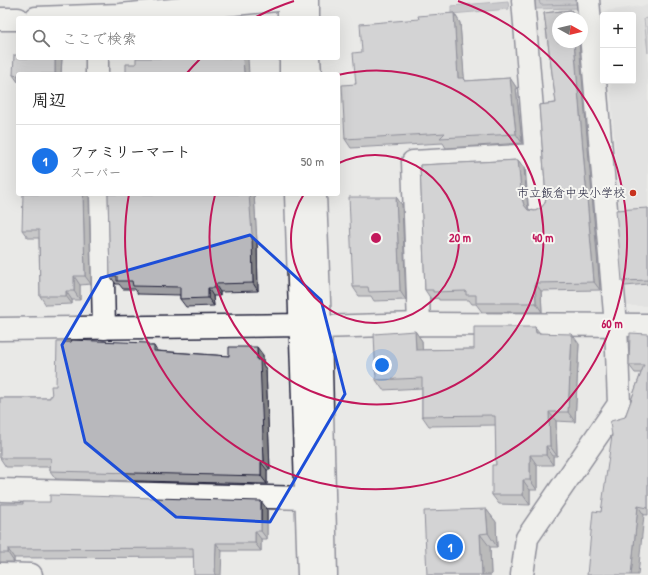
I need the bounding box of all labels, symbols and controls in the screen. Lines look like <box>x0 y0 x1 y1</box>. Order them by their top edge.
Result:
north arrow <box>552 12 588 48</box>
map controls <box>600 12 636 84</box>
button: + <box>600 12 636 48</box>
search box <box>16 16 340 60</box>
icon: search <box>30 27 52 49</box>
text: ここで検索 <box>62 28 137 49</box>
button: − <box>600 48 636 84</box>
text: 周辺 <box>32 88 66 111</box>
text: ファミリーマート <box>70 141 191 162</box>
text: 1 <box>43 152 47 170</box>
text: 50 m <box>301 152 324 170</box>
text: スーパー <box>70 163 121 181</box>
place label: 市立飯倉中央小学校 <box>517 184 625 201</box>
marker: 市立飯倉中央小学校 <box>628 188 638 198</box>
text: 20 m <box>449 229 471 246</box>
text: 40 m <box>533 229 553 246</box>
centre of rings <box>369 231 383 245</box>
text: 60 m <box>601 315 623 332</box>
your location <box>372 355 392 375</box>
pin: 1 <box>437 532 463 562</box>

